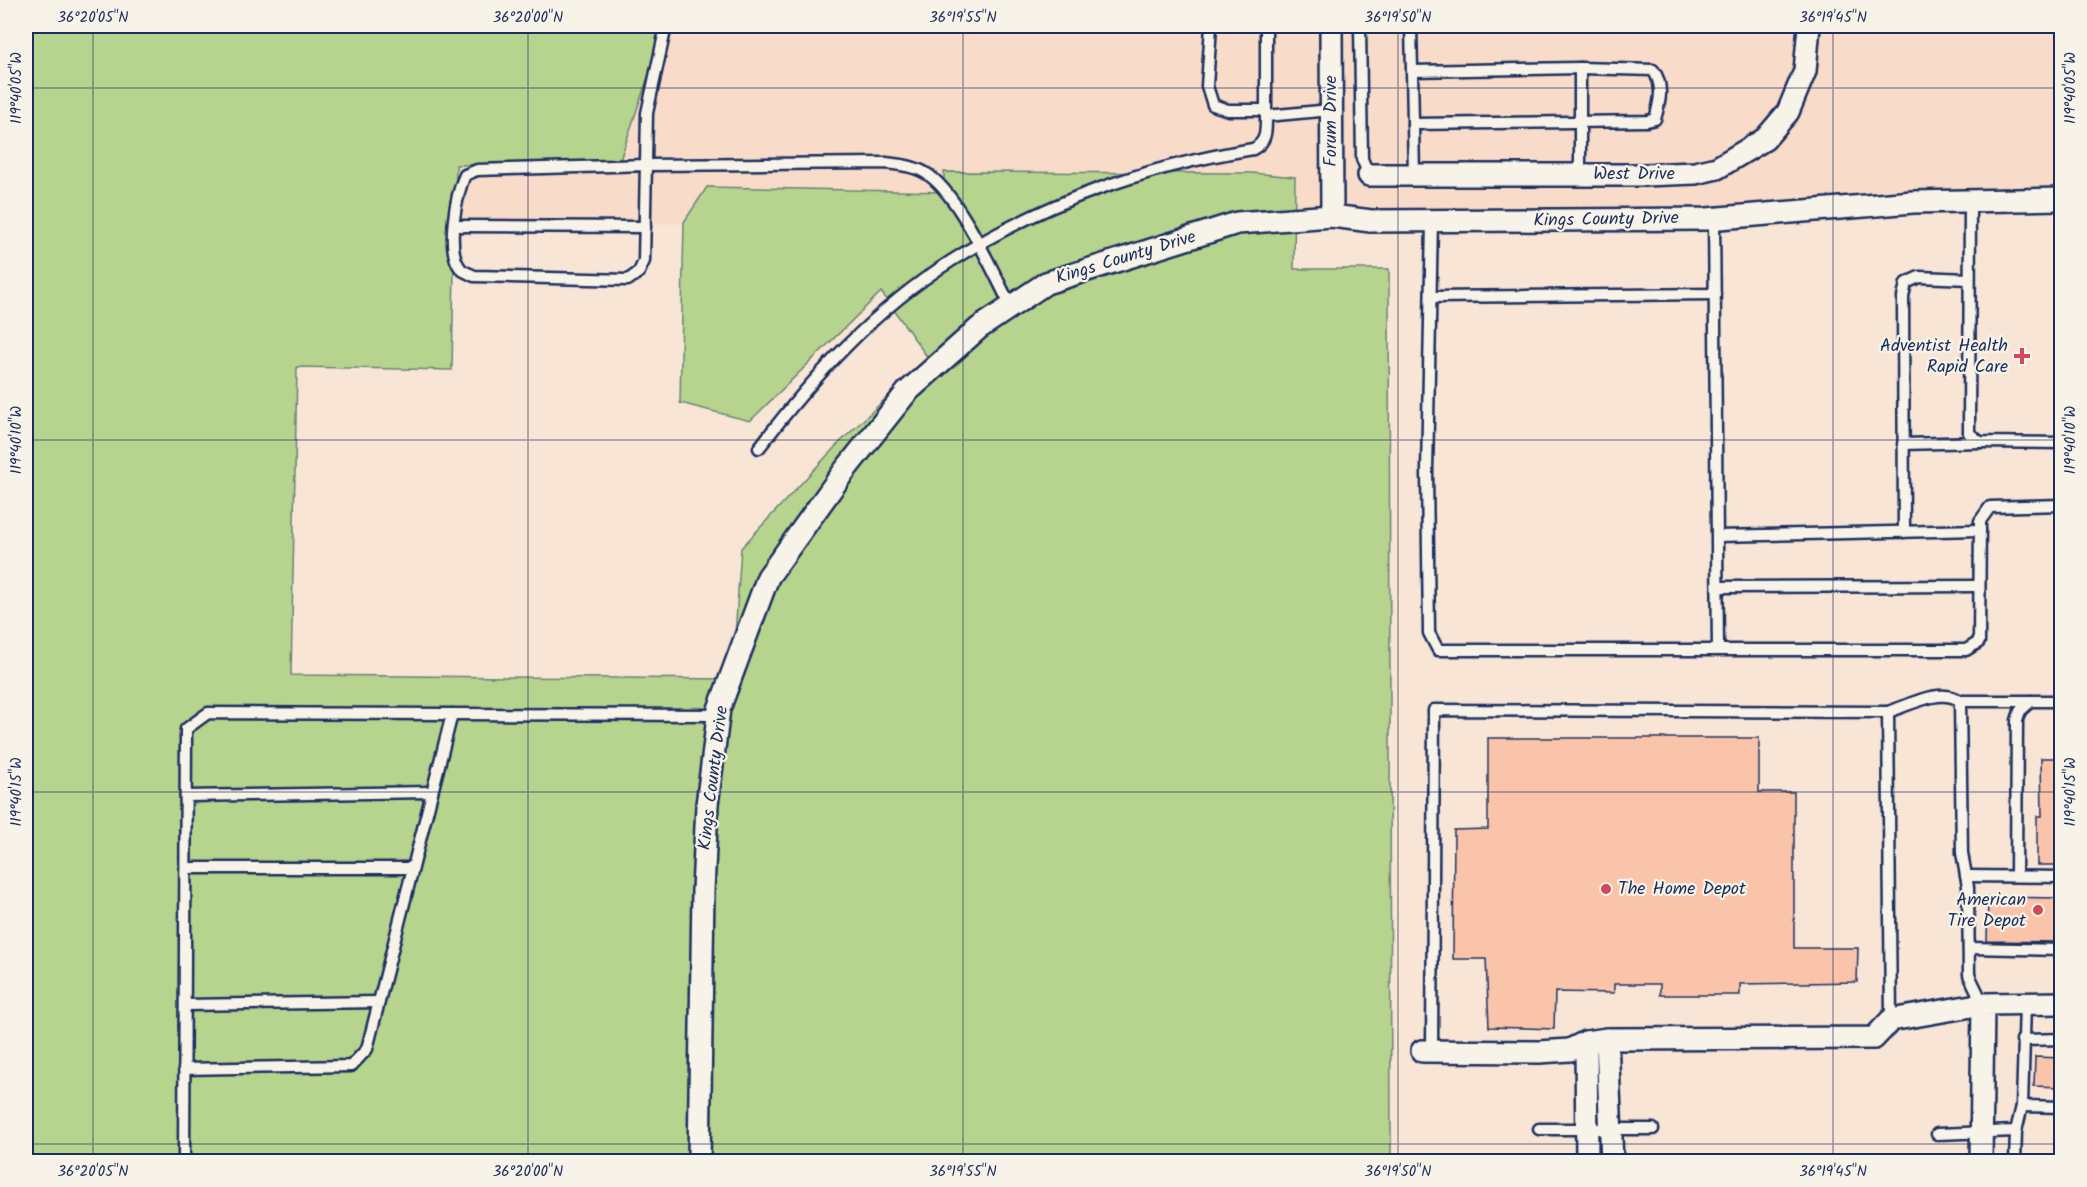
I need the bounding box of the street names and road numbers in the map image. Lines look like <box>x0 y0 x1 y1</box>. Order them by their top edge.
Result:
street label: Forum Drive <box>1317 75 1346 167</box>
street label: West Drive <box>1593 160 1675 189</box>
street label: Kings County Drive <box>1533 204 1679 236</box>
street label: Kings County Drive <box>1052 223 1200 293</box>
street label: Kings County Drive <box>691 704 737 852</box>

